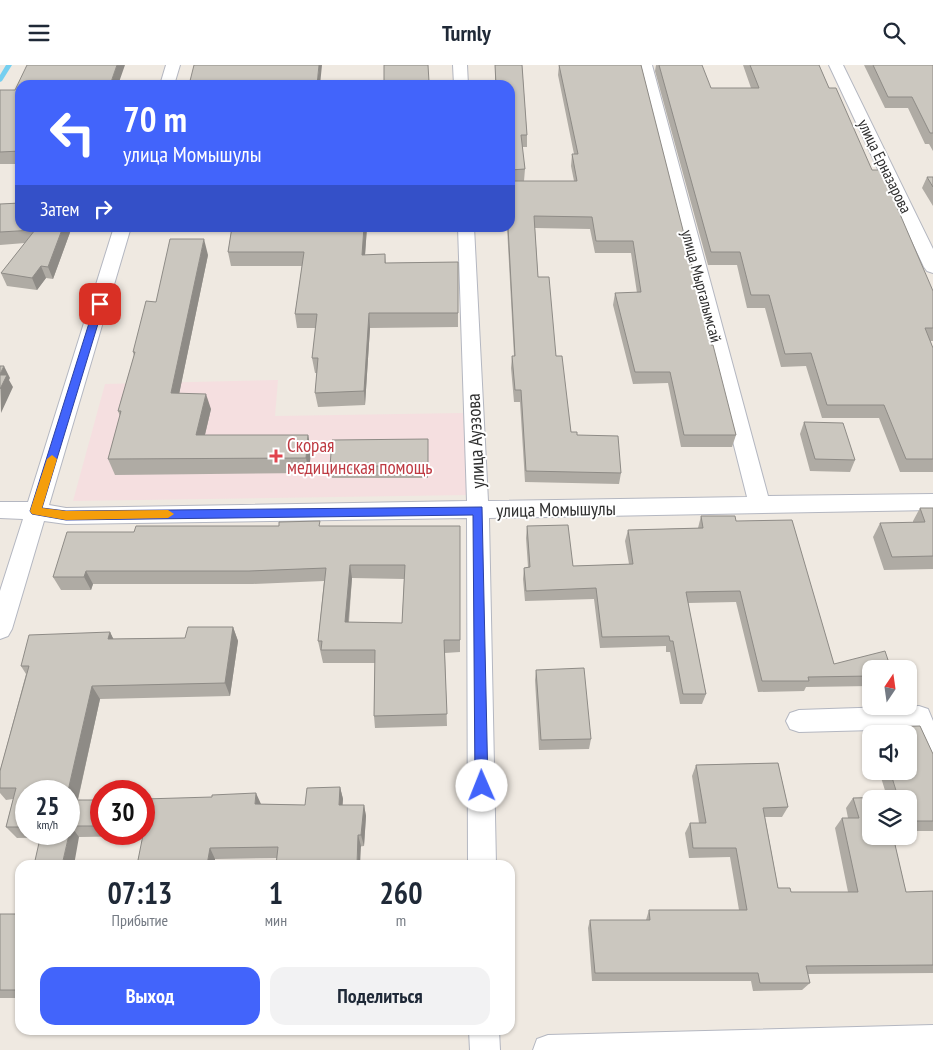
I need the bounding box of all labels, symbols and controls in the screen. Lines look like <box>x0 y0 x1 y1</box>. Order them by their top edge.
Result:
icon: menu <box>25 19 53 47</box>
text: Turnly <box>442 19 491 47</box>
icon: search <box>880 19 908 47</box>
text: 70 m <box>123 96 187 142</box>
icon: left <box>40 100 105 165</box>
street label: улица Ерназарова <box>854 116 916 216</box>
text: улица Момышулы <box>123 140 261 168</box>
icon: right <box>89 195 117 223</box>
text: Затем <box>40 197 79 221</box>
street label: улица Мыргалымсай <box>677 228 727 344</box>
pin <box>79 283 121 325</box>
icon: arrive <box>86 290 114 318</box>
street label: улица Ауэзова <box>461 393 489 489</box>
place label: Скорая медицинская помощь <box>287 433 432 479</box>
marker: Скорая медицинская помощь <box>269 449 283 463</box>
street label: улица Момышулы <box>496 496 616 522</box>
north arrow <box>862 660 918 715</box>
map controls <box>862 660 917 845</box>
button: sound <box>862 725 917 780</box>
position arrow <box>455 759 507 811</box>
speed limit sign: 30 <box>90 780 155 845</box>
text: 25 <box>36 790 59 822</box>
button: layers <box>862 790 917 845</box>
text: km/h <box>37 817 58 832</box>
text: 07:13 <box>107 873 172 912</box>
text: 1 <box>269 873 283 912</box>
text: 260 <box>380 873 423 912</box>
text: Прибытие <box>112 910 168 930</box>
text: мин <box>265 910 287 930</box>
text: m <box>396 910 406 930</box>
button: Выход <box>40 967 260 1025</box>
button: Поделиться <box>270 967 490 1025</box>

